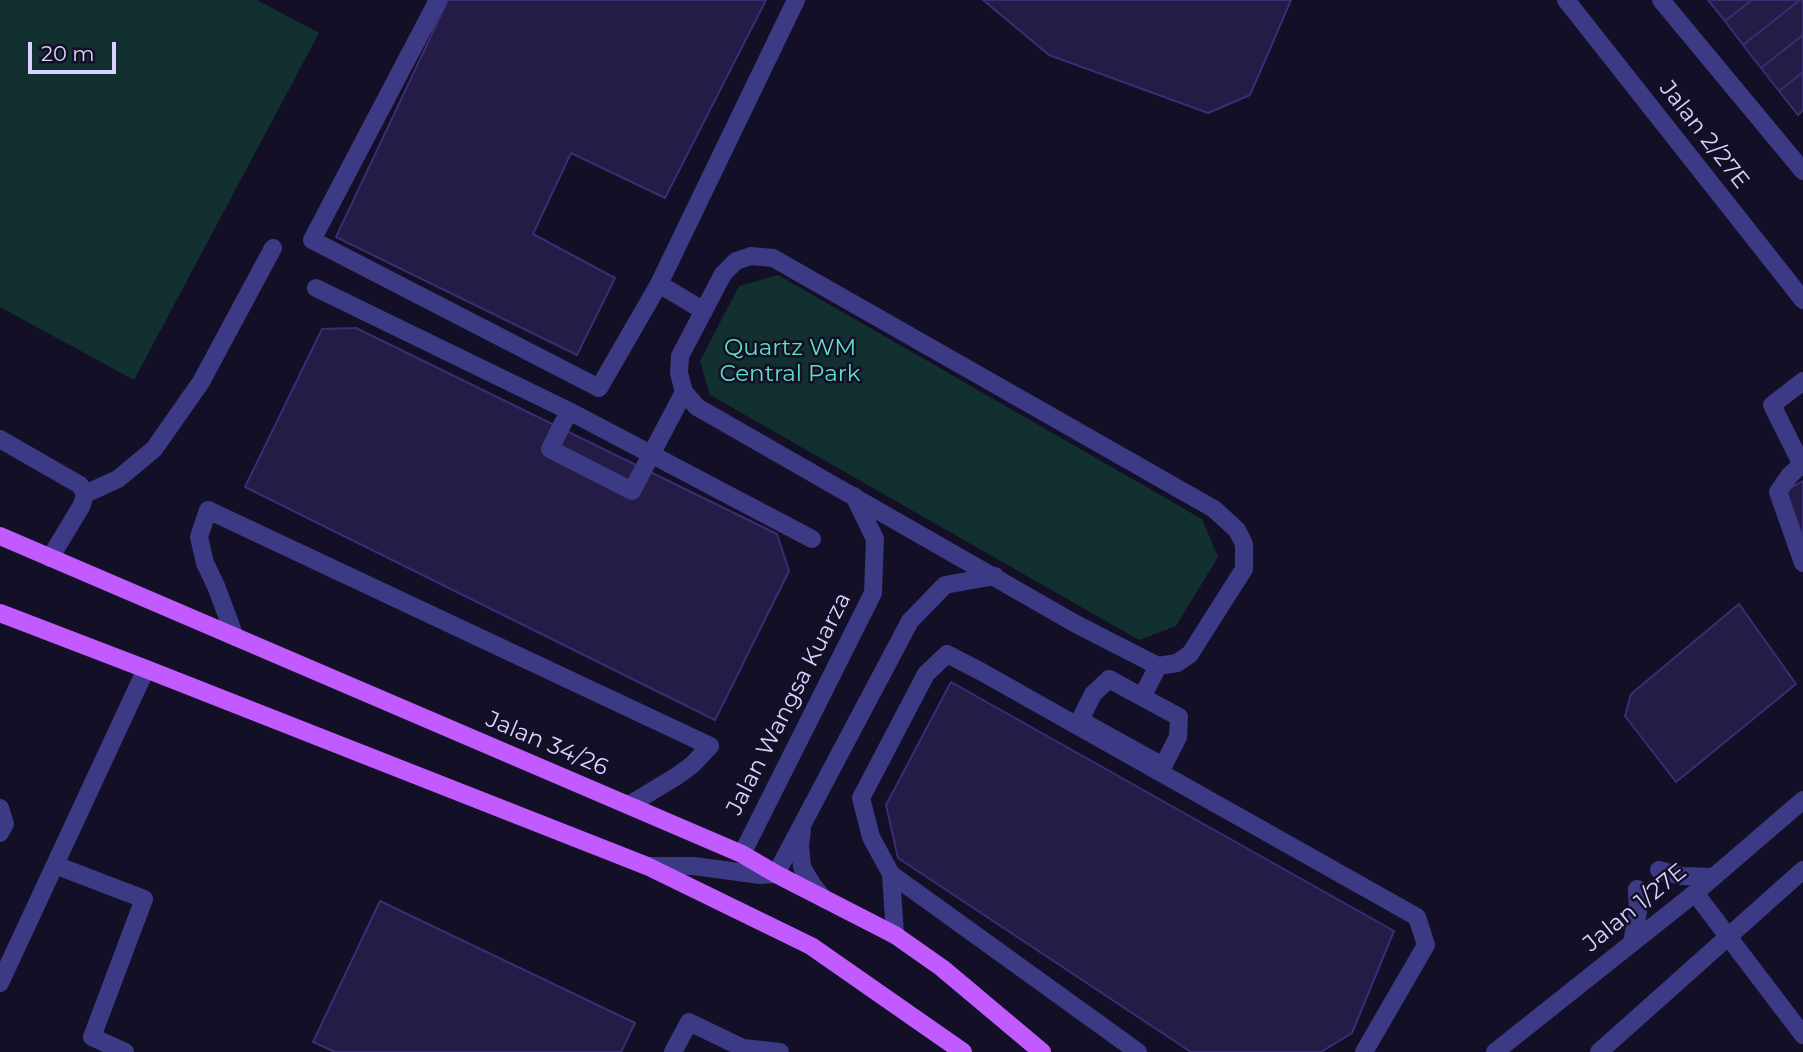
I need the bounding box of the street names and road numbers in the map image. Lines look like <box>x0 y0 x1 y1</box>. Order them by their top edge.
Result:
street label: Jalan 2/27E <box>1653 76 1755 194</box>
street label: Jalan Wangsa Kuarza <box>721 588 857 820</box>
street label: Jalan 34/26 <box>482 706 612 782</box>
street label: Jalan 1/27E <box>1578 858 1692 958</box>

